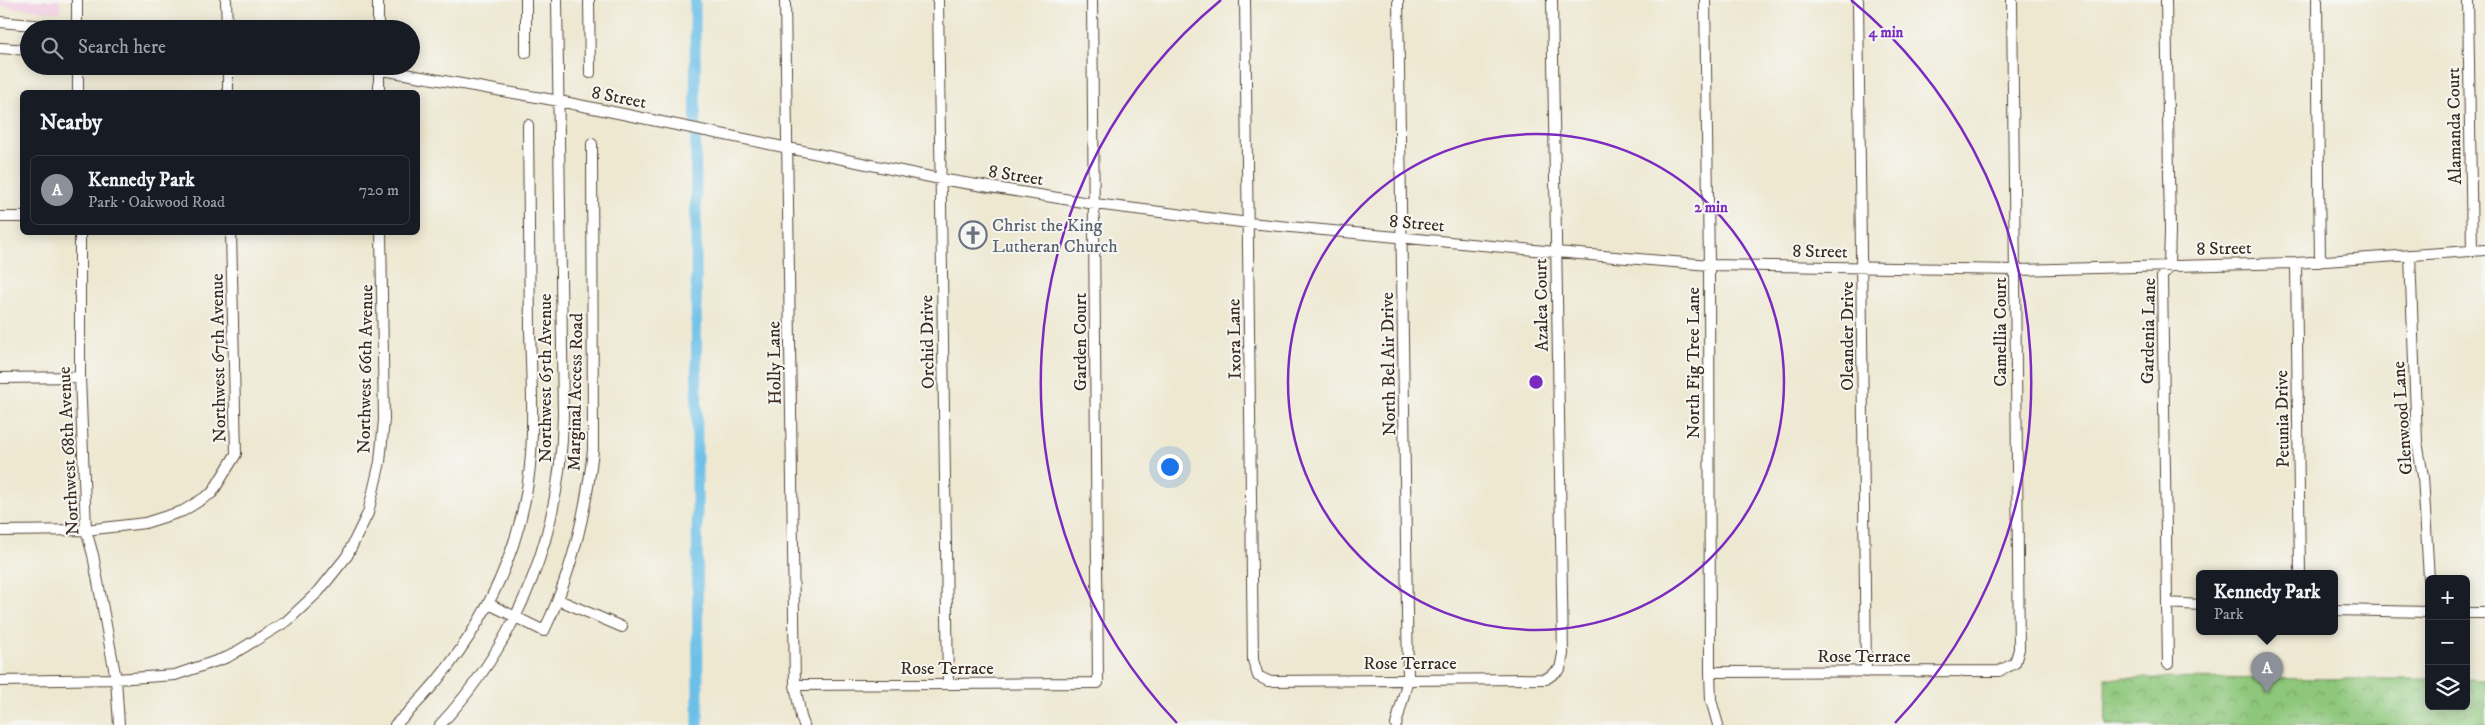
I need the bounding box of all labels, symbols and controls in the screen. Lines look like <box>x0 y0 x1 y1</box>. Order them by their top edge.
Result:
search box <box>20 20 420 75</box>
text: 4 min <box>1868 23 1904 42</box>
icon: search <box>38 34 66 62</box>
text: Search here <box>78 36 166 59</box>
street label: Alamanda Court <box>2443 67 2467 185</box>
street label: 8 Street <box>589 82 648 114</box>
text: Nearby <box>40 110 102 136</box>
street label: 8 Street <box>987 161 1045 191</box>
text: Kennedy Park <box>88 169 195 192</box>
text: A <box>52 180 62 200</box>
text: 720 m <box>359 180 399 200</box>
text: Park · Oakwood Road <box>88 192 225 212</box>
text: 2 min <box>1694 198 1728 217</box>
street label: 8 Street <box>1388 211 1446 237</box>
place label: Christ the King Lutheran Church <box>992 215 1118 258</box>
church icon: Christ the King Lutheran Church <box>958 220 988 250</box>
street label: 8 Street <box>2196 238 2252 260</box>
street label: 8 Street <box>1792 241 1848 263</box>
street label: Azalea Court <box>1530 258 1554 352</box>
street label: Northwest 67th Avenue <box>207 273 231 443</box>
street label: Camellia Court <box>1990 277 2012 387</box>
street label: Gardenia Lane <box>2137 278 2161 384</box>
street label: Oleander Drive <box>1837 281 1859 391</box>
street label: Northwest 66th Avenue <box>354 284 378 454</box>
street label: North Fig Tree Lane <box>1683 287 1705 439</box>
street label: North Bel Air Drive <box>1377 292 1401 436</box>
street label: Garden Court <box>1070 293 1092 391</box>
street label: Northwest 65th Avenue <box>535 294 557 462</box>
street label: Orchid Drive <box>916 295 940 389</box>
street label: Ixora Lane <box>1223 299 1247 379</box>
street label: Marginal Access Road <box>564 313 588 471</box>
street label: Holly Lane <box>763 321 787 405</box>
street label: Glenwood Lane <box>2388 360 2418 476</box>
street label: Northwest 68th Avenue <box>54 366 84 536</box>
street label: Petunia Drive <box>2271 370 2295 468</box>
centre of rings <box>1527 373 1545 391</box>
your location <box>1157 454 1183 480</box>
popup <box>2196 570 2338 635</box>
map controls <box>2425 575 2470 710</box>
button: + <box>2425 575 2470 620</box>
text: Kennedy Park <box>2214 581 2320 604</box>
text: Park <box>2214 604 2244 624</box>
button: − <box>2425 620 2470 665</box>
street label: Rose Terrace <box>1817 646 1911 668</box>
pin: A <box>2251 652 2283 693</box>
street label: Rose Terrace <box>1363 653 1457 675</box>
street label: Rose Terrace <box>900 658 994 680</box>
button: layers <box>2425 665 2470 710</box>

